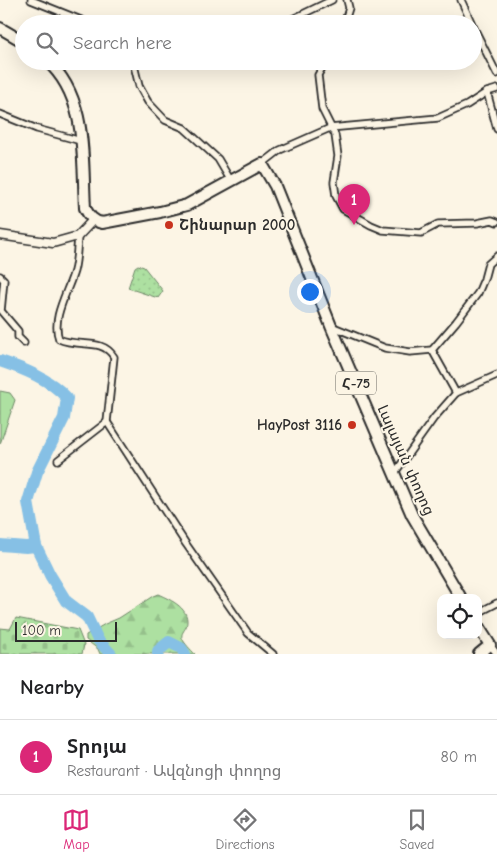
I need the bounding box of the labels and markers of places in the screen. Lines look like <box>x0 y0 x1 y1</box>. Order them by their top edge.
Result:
pin: 1 <box>338 184 370 225</box>
place label: Շինարար 2000 <box>179 216 295 234</box>
marker: Շինարար 2000 <box>163 219 175 231</box>
place label: HayPost 3116 <box>257 416 342 434</box>
marker: HayPost 3116 <box>346 419 358 431</box>

